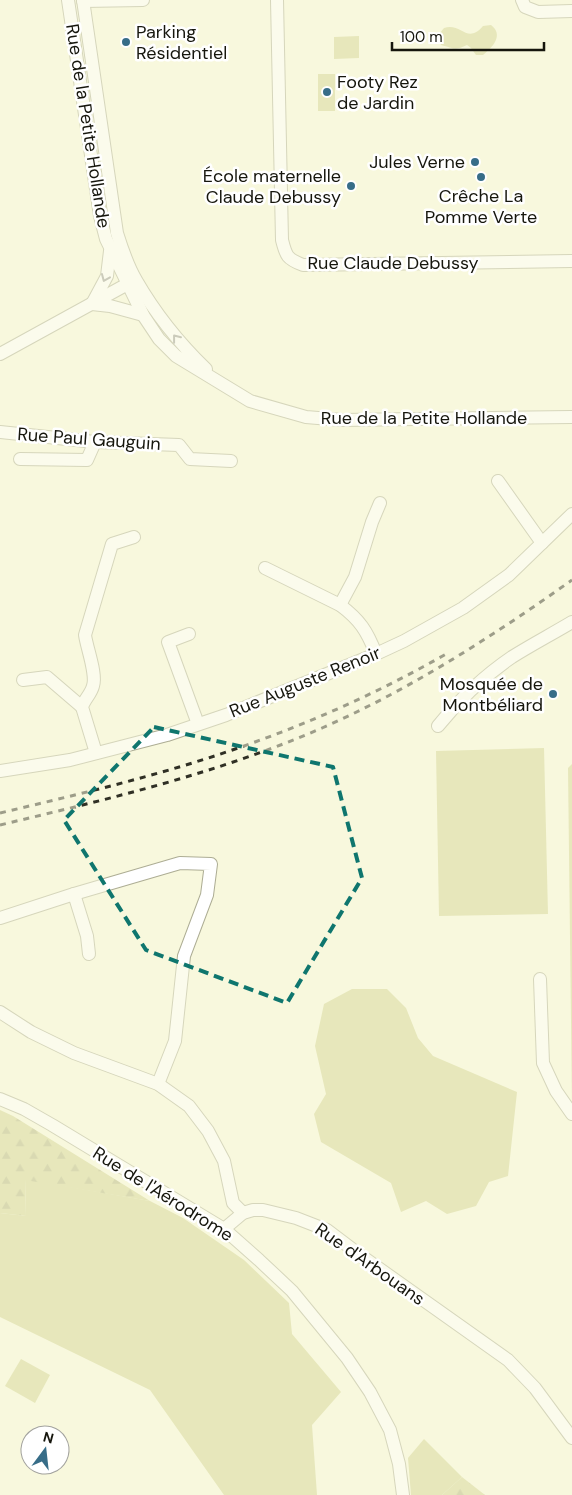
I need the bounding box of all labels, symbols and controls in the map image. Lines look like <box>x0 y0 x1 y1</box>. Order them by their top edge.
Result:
place label: Parking Résidentiel <box>136 20 227 65</box>
scale bar <box>392 20 544 52</box>
street label: Rue de la Petite Hollande <box>60 22 116 230</box>
text: 100 m <box>400 27 443 47</box>
marker: Parking Résidentiel <box>120 36 132 48</box>
place label: Footy Rez de Jardin <box>337 70 418 115</box>
marker: Footy Rez de Jardin <box>321 86 333 98</box>
place label: Jules Verne <box>369 150 465 174</box>
marker: Jules Verne <box>469 156 481 168</box>
place label: École maternelle Claude Debussy <box>203 164 341 209</box>
marker: Crêche La Pomme Verte <box>475 171 487 183</box>
marker: École maternelle Claude Debussy <box>345 180 357 192</box>
place label: Crêche La Pomme Verte <box>425 184 537 229</box>
street label: Rue Claude Debussy <box>307 251 479 275</box>
one-way arrow <box>101 273 112 282</box>
one-way arrow <box>173 334 182 343</box>
street label: Rue de la Petite Hollande <box>321 406 527 430</box>
street label: Rue Paul Gauguin <box>16 422 162 456</box>
street label: Rue Auguste Renoir <box>226 641 385 723</box>
place label: Mosquée de Montbéliard <box>440 672 543 717</box>
marker: Mosquée de Montbéliard <box>547 688 559 700</box>
street label: Rue de l'Aérodrome <box>88 1141 238 1247</box>
street label: Rue d'Arbouans <box>310 1217 430 1311</box>
north arrow <box>20 1425 70 1475</box>
text: N <box>41 1427 56 1447</box>

